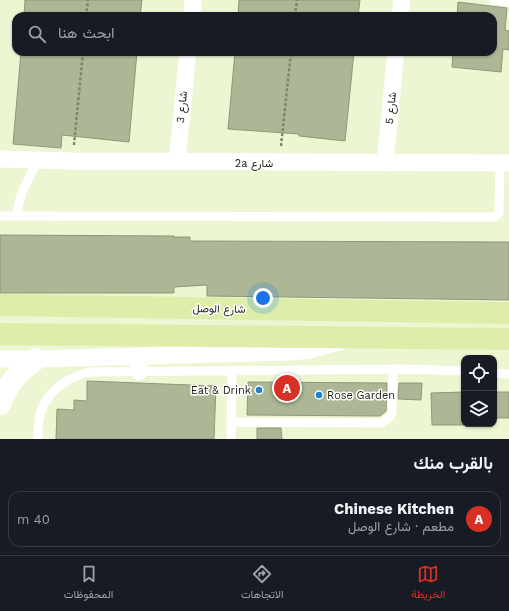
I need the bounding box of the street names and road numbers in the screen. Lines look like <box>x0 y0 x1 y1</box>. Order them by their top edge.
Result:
street label: شارع 3 <box>174 90 191 124</box>
street label: شارع 5 <box>383 91 400 125</box>
street label: 2a شارع <box>235 157 273 171</box>
street label: شارع الوصل <box>192 302 246 317</box>

